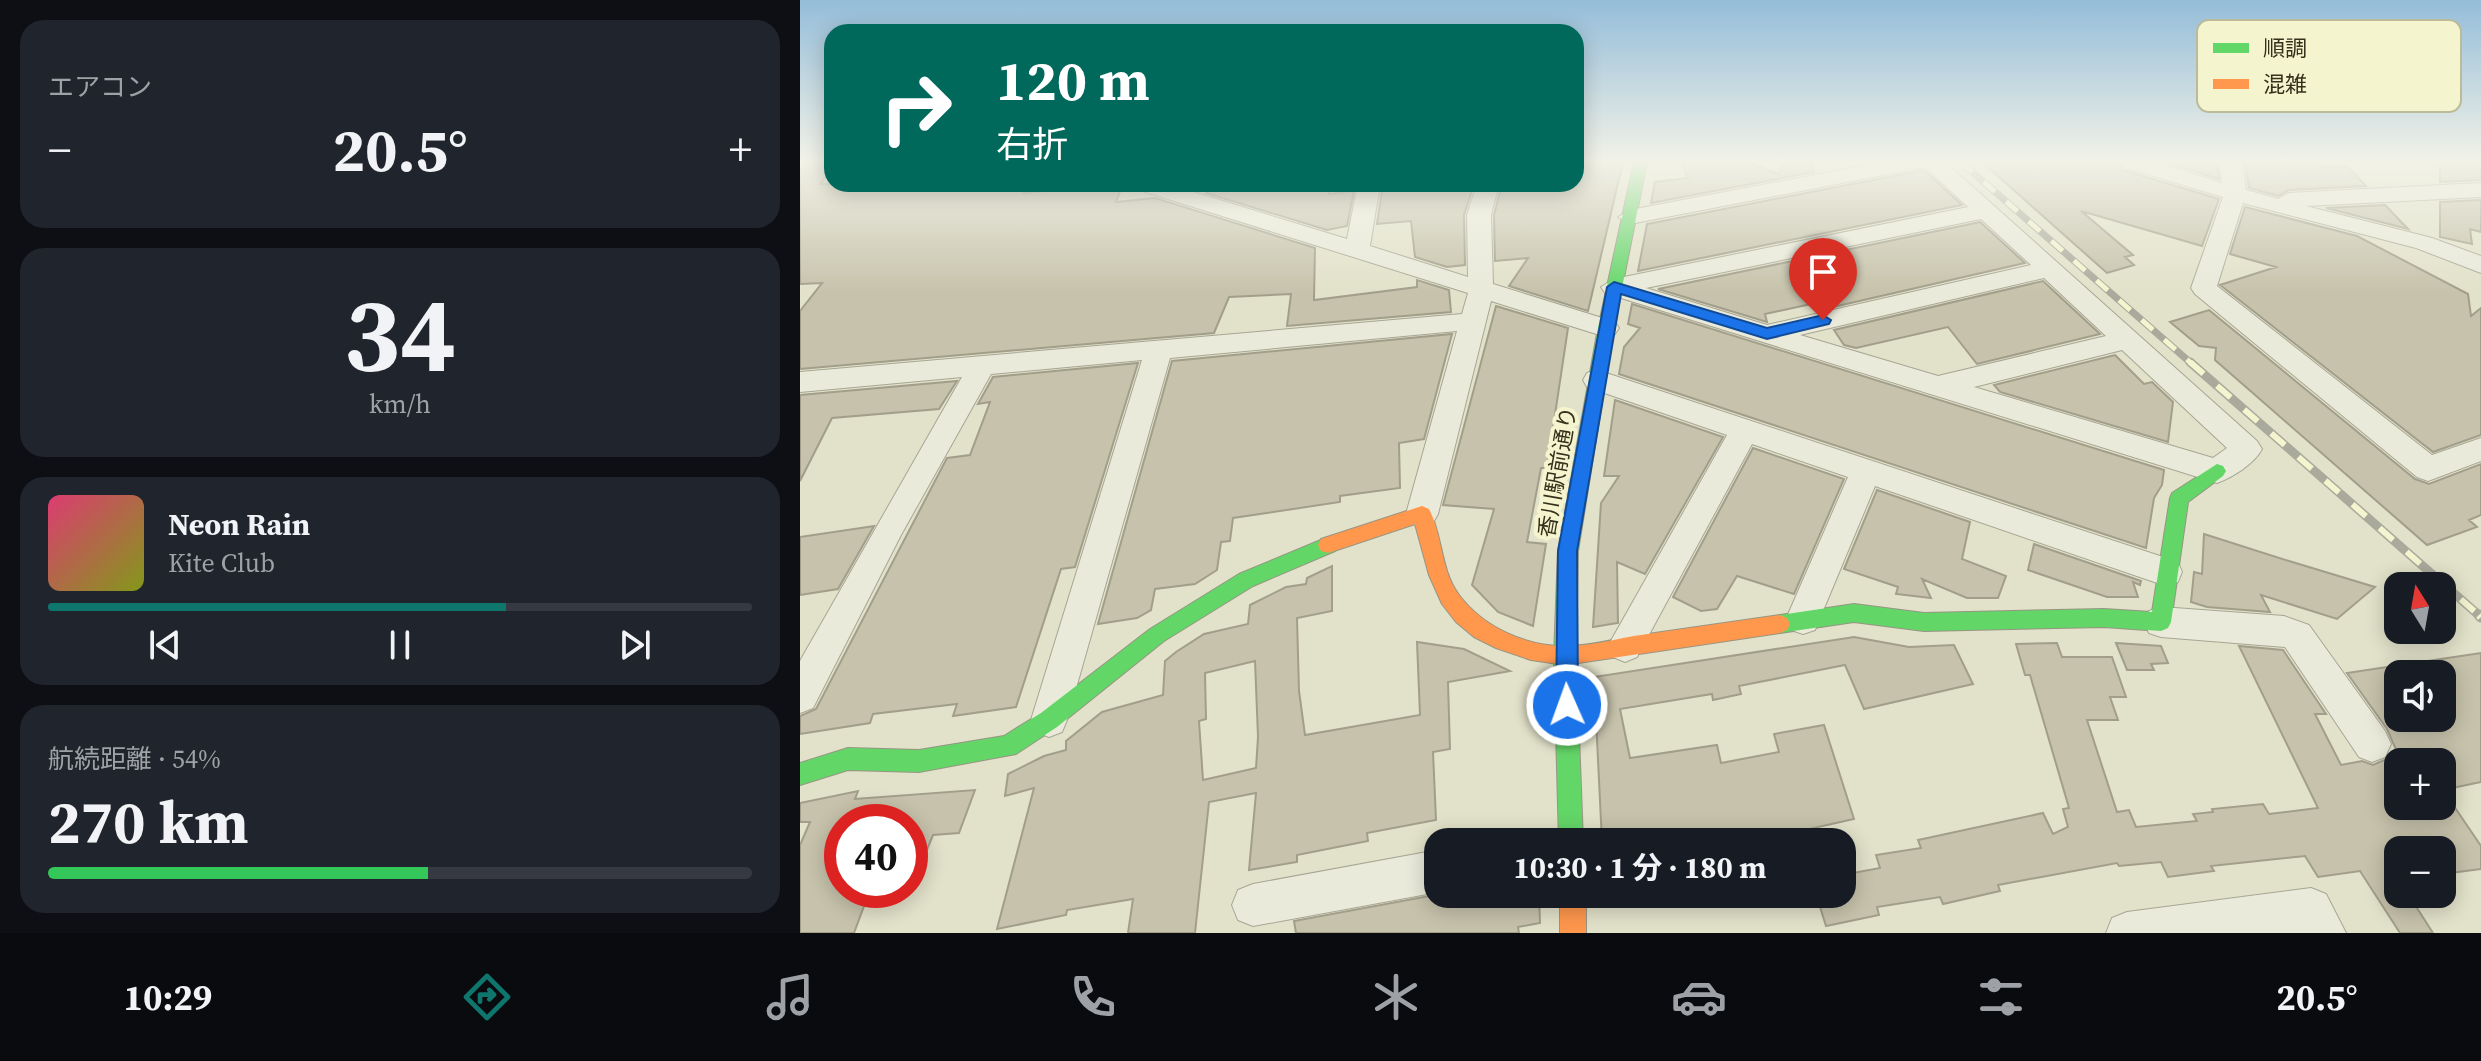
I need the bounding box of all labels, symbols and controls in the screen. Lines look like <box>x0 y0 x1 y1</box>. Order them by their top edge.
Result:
legend <box>2197 20 2461 112</box>
text: 順調 <box>2263 33 2307 63</box>
text: 120 m <box>996 42 1150 119</box>
icon: right <box>864 56 968 160</box>
text: エアコン <box>48 69 152 105</box>
text: 混雑 <box>2263 69 2307 99</box>
text: 20.5° <box>332 109 468 191</box>
text: − <box>48 119 71 180</box>
text: + <box>729 119 752 180</box>
text: 右折 <box>996 120 1068 169</box>
pin <box>1789 238 1857 320</box>
icon: arrive <box>1801 250 1845 294</box>
text: 34 <box>344 262 456 405</box>
text: km/h <box>369 386 431 422</box>
street label: 香川駅前通り <box>1531 404 1583 540</box>
text: Neon Rain <box>168 504 310 545</box>
text: Kite Club <box>168 545 275 581</box>
north arrow <box>2384 572 2456 644</box>
map controls <box>2384 572 2456 908</box>
icon: previous <box>143 623 187 667</box>
icon: pause <box>378 623 422 667</box>
icon: next <box>613 623 657 667</box>
button: sound <box>2384 660 2456 732</box>
position arrow <box>1525 663 1609 747</box>
text: 航続距離 · 54% <box>48 741 221 777</box>
button: + <box>2384 748 2456 820</box>
text: 270 km <box>48 781 249 863</box>
speed limit sign: 40 <box>824 804 928 908</box>
button: − <box>2384 836 2456 908</box>
text: 10:30 · 1 分 · 180 m <box>1514 847 1766 888</box>
icon: directions <box>459 969 515 1025</box>
icon: music <box>762 969 818 1025</box>
icon: phone <box>1065 969 1121 1025</box>
icon: climate <box>1368 969 1424 1025</box>
icon: car <box>1671 969 1727 1025</box>
icon: filters <box>1973 969 2029 1025</box>
text: 10:29 <box>123 973 212 1022</box>
text: 20.5° <box>2276 973 2357 1022</box>

